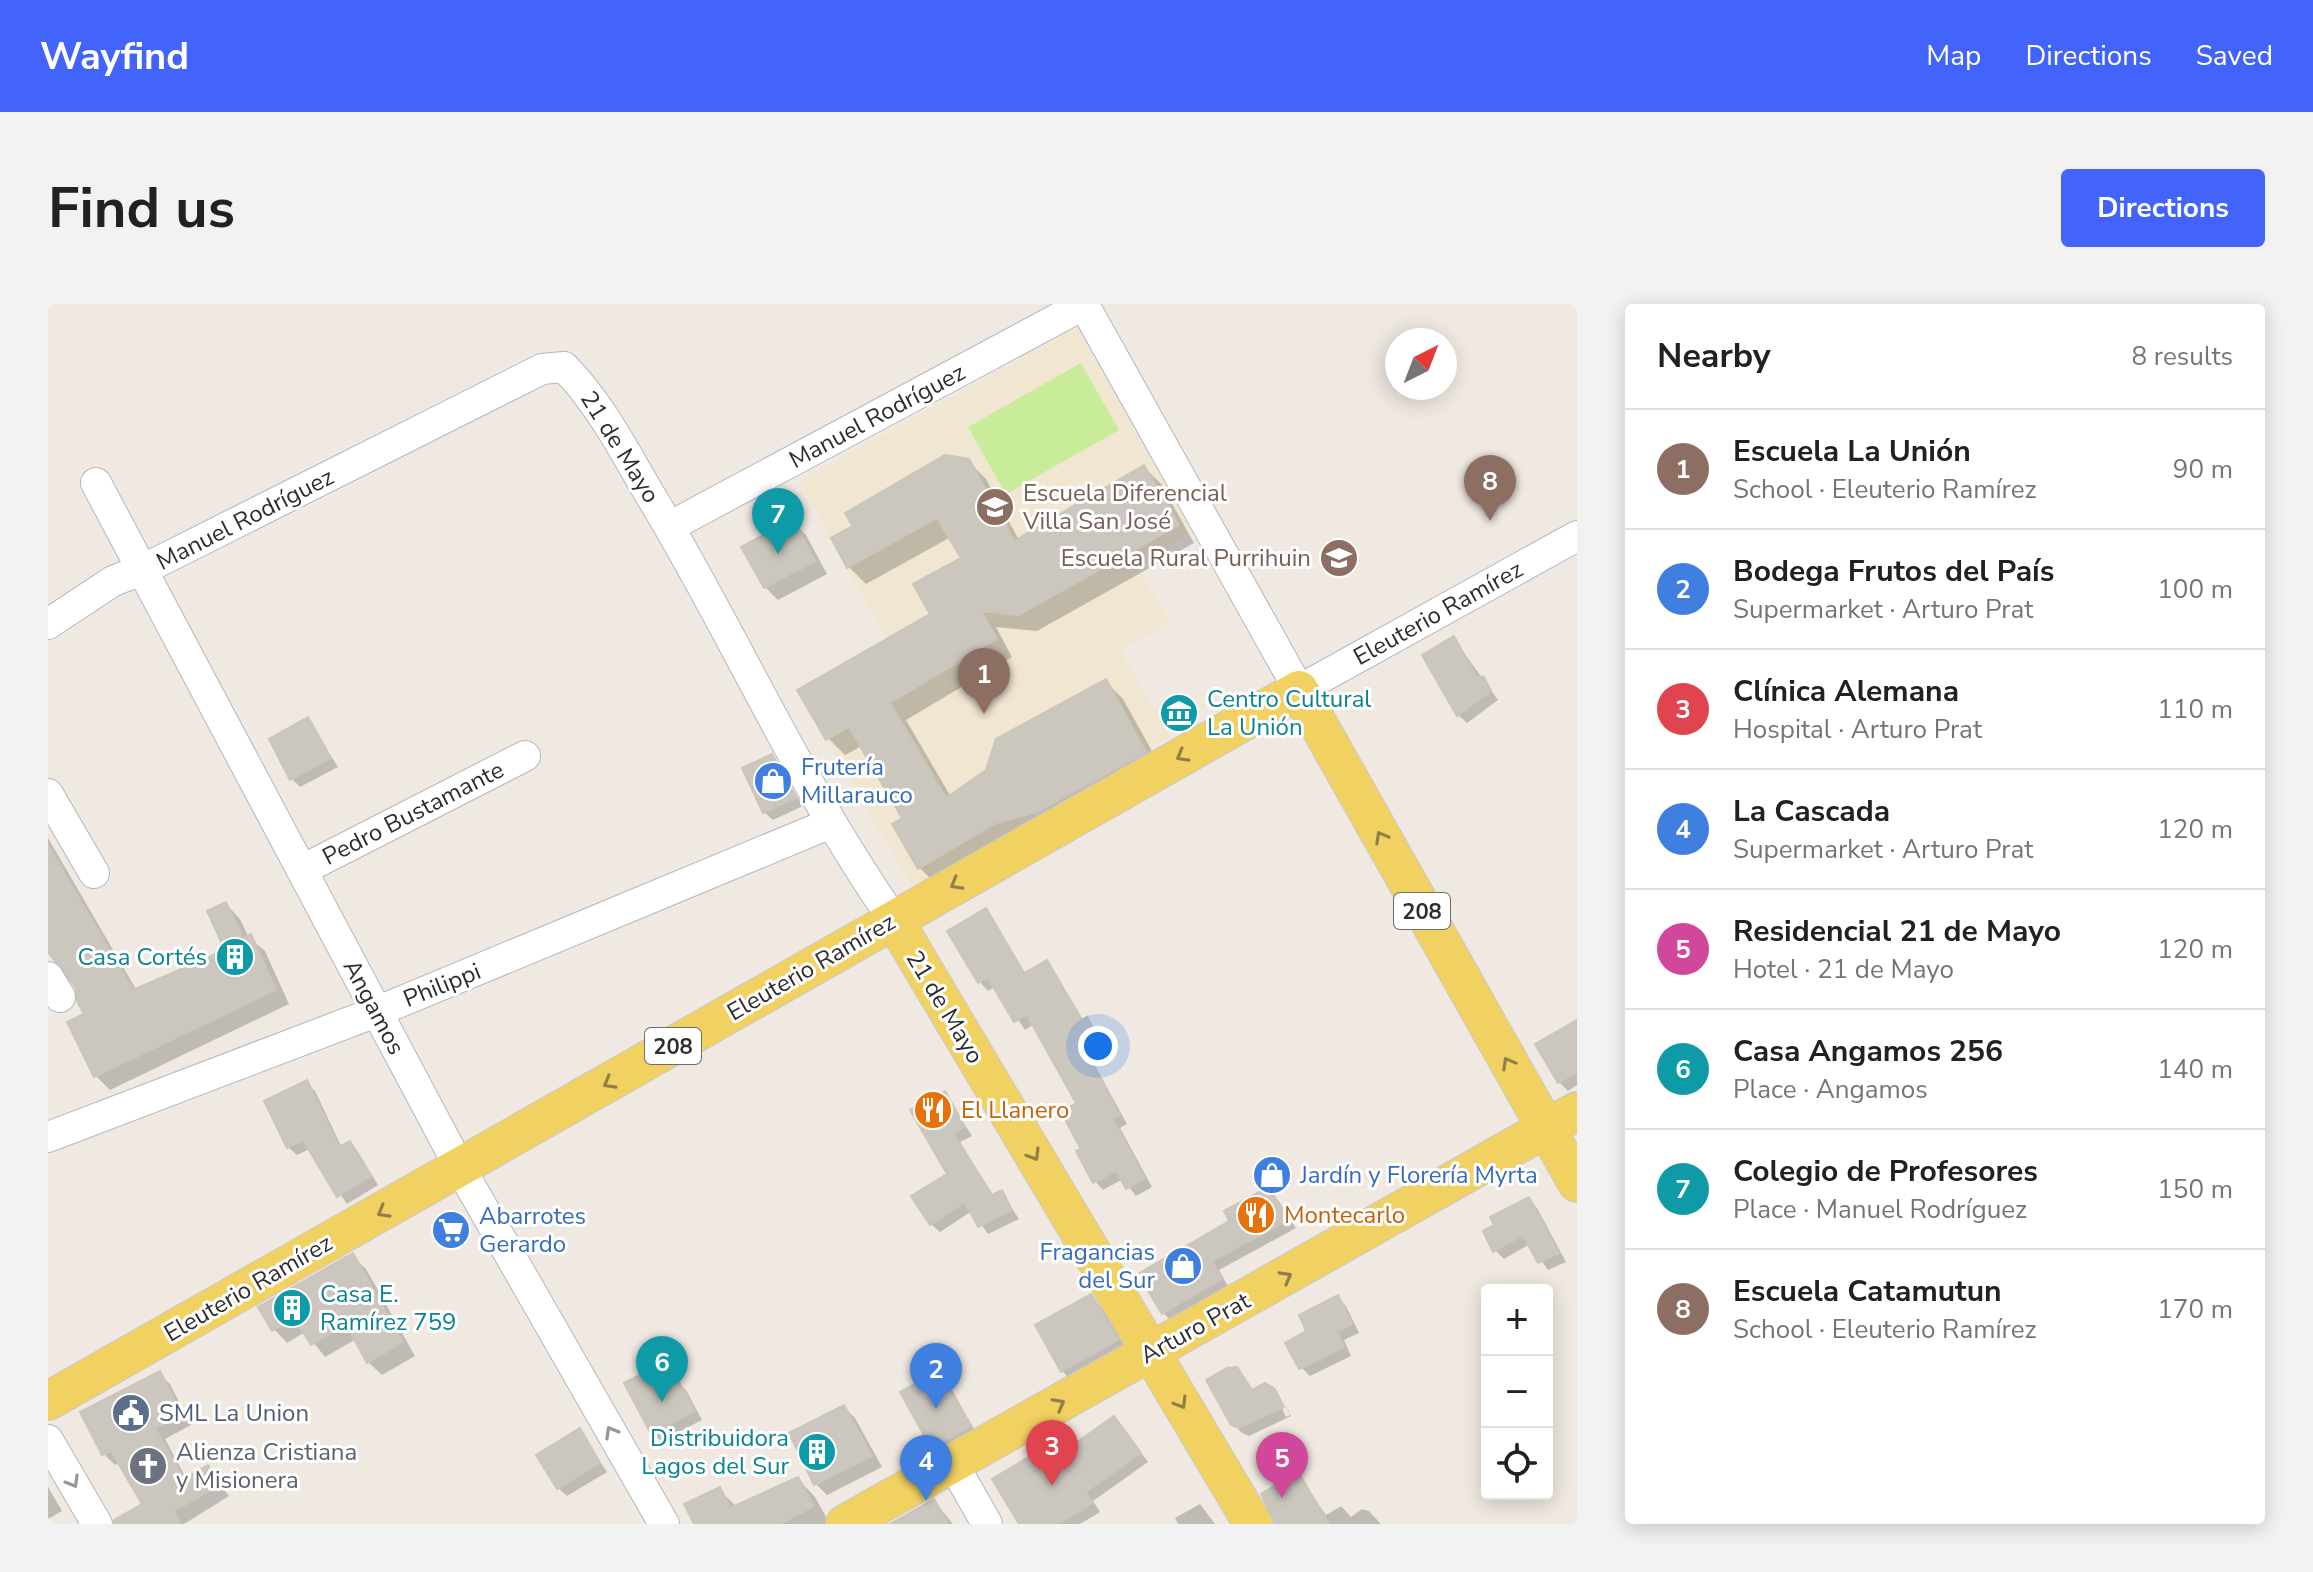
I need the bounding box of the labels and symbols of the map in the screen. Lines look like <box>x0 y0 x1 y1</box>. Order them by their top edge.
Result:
north arrow <box>1385 328 1457 400</box>
street label: Manuel Rodríguez <box>783 356 971 476</box>
street label: 21 de Mayo <box>573 385 667 509</box>
pin: 8 <box>1464 455 1516 521</box>
street label: Manuel Rodríguez <box>151 460 339 578</box>
place label: Escuela Diferencial Villa San José <box>1022 477 1227 537</box>
school or university icon: Escuela Diferencial Villa San José <box>974 486 1016 528</box>
pin: 7 <box>752 488 804 554</box>
school or university icon: Escuela Rural Purrihuin <box>1318 537 1360 579</box>
place label: Escuela Rural Purrihuin <box>1061 542 1311 574</box>
street label: Eleuterio Ramírez <box>1348 553 1528 673</box>
pin: 1 <box>958 648 1010 714</box>
place label: Centro Cultural La Unión <box>1207 683 1371 743</box>
museum icon: Centro Cultural La Unión <box>1158 692 1200 734</box>
one-way arrow <box>1176 746 1191 762</box>
place label: Frutería Millarauco <box>801 751 913 811</box>
street label: Pedro Bustamante <box>317 753 509 873</box>
shop icon: Frutería Millarauco <box>752 760 794 802</box>
one-way arrow <box>1375 831 1391 845</box>
one-way arrow <box>950 875 964 890</box>
road number: 208 <box>1394 893 1450 929</box>
street label: Eleuterio Ramírez <box>721 906 901 1028</box>
building icon: Casa Cortés <box>214 936 256 978</box>
place label: Casa Cortés <box>78 941 207 973</box>
street label: 21 de Mayo <box>899 945 991 1069</box>
street label: Angamos <box>336 954 412 1060</box>
street label: Philippi <box>399 955 485 1015</box>
your location <box>1078 1026 1118 1066</box>
road number: 208 <box>645 1028 701 1064</box>
one-way arrow <box>1502 1058 1518 1072</box>
one-way arrow <box>603 1073 617 1089</box>
restaurant icon: El Llanero <box>912 1089 954 1131</box>
place label: El Llanero <box>961 1094 1069 1126</box>
one-way arrow <box>1024 1146 1040 1161</box>
shop icon: Jardín y Florería Myrta <box>1251 1154 1293 1196</box>
place label: Jardín y Florería Myrta <box>1299 1159 1538 1191</box>
restaurant icon: Montecarlo <box>1235 1194 1277 1236</box>
place label: Montecarlo <box>1284 1199 1405 1231</box>
place label: Abarrotes Gerardo <box>479 1200 586 1260</box>
one-way arrow <box>377 1202 392 1218</box>
supermarket icon: Abarrotes Gerardo <box>430 1209 472 1251</box>
street label: Eleuterio Ramírez <box>158 1227 338 1349</box>
place label: Fragancias del Sur <box>1040 1236 1155 1296</box>
shop icon: Fragancias del Sur <box>1162 1245 1204 1287</box>
one-way arrow <box>1277 1271 1292 1287</box>
place label: Casa E. Ramírez 759 <box>320 1278 456 1338</box>
street label: Arturo Prat <box>1134 1284 1256 1371</box>
building icon: Casa E. Ramírez 759 <box>271 1287 313 1329</box>
pin: 6 <box>636 1336 688 1402</box>
pin: 2 <box>910 1343 962 1409</box>
public building icon: SML La Union <box>110 1392 152 1434</box>
one-way arrow <box>1171 1394 1187 1409</box>
place label: SML La Union <box>159 1397 309 1429</box>
one-way arrow <box>1051 1398 1065 1414</box>
pin: 3 <box>1026 1420 1078 1486</box>
place label: Distribuidora Lagos del Sur <box>641 1422 789 1482</box>
one-way arrow <box>605 1426 621 1441</box>
building icon: Distribuidora Lagos del Sur <box>796 1431 838 1473</box>
pin: 5 <box>1256 1432 1308 1498</box>
pin: 4 <box>900 1435 952 1501</box>
place label: Alienza Cristiana y Misionera <box>176 1436 357 1496</box>
church icon: Alienza Cristiana y Misionera <box>127 1445 169 1487</box>
one-way arrow <box>63 1473 79 1488</box>

